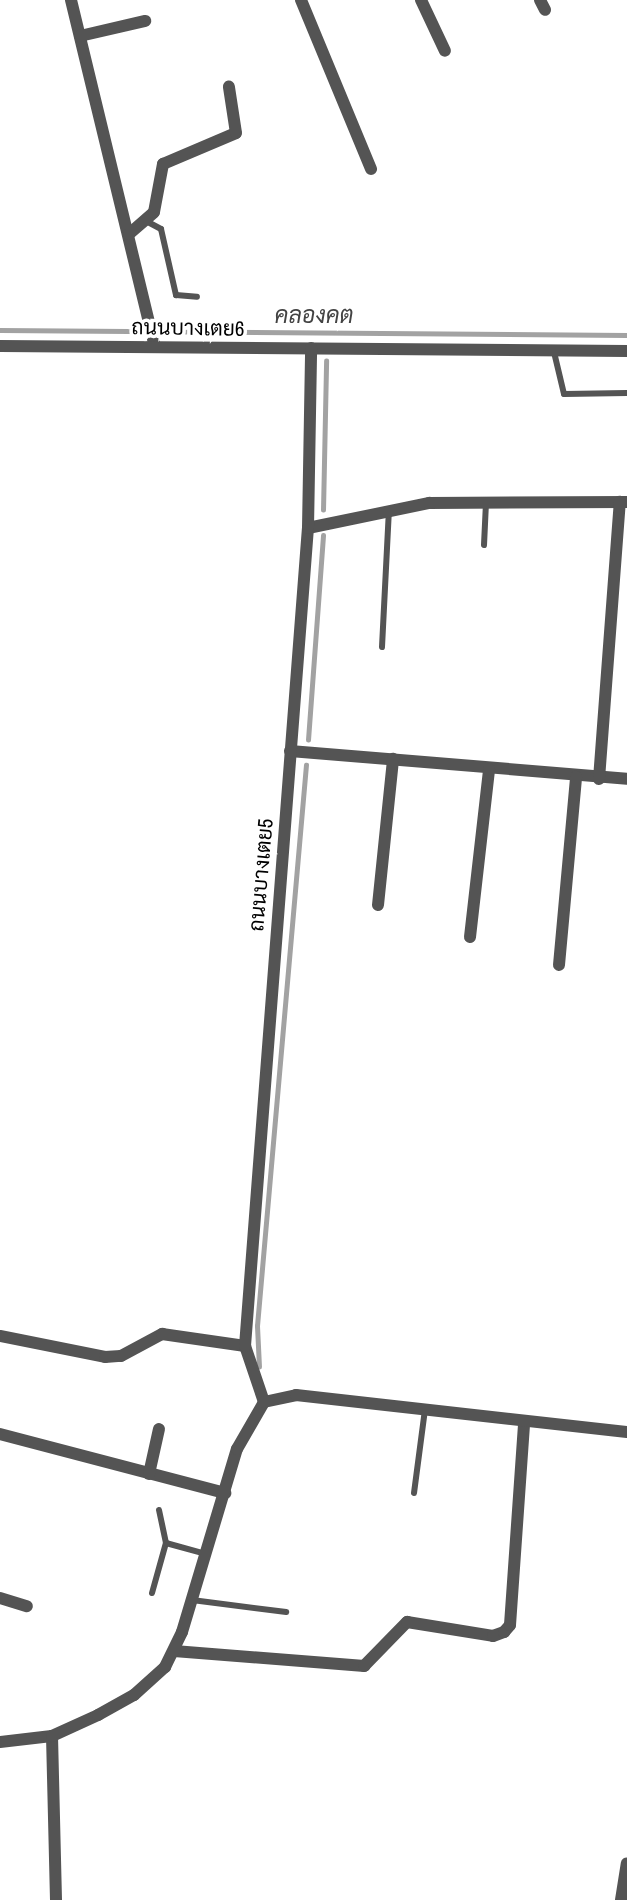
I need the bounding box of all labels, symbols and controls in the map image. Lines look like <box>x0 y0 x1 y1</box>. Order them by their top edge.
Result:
water label: คลองคต <box>275 301 353 329</box>
street label: ถนนบางเตย6 <box>131 314 245 342</box>
street label: ถนนบางเตย5 <box>244 818 278 932</box>

